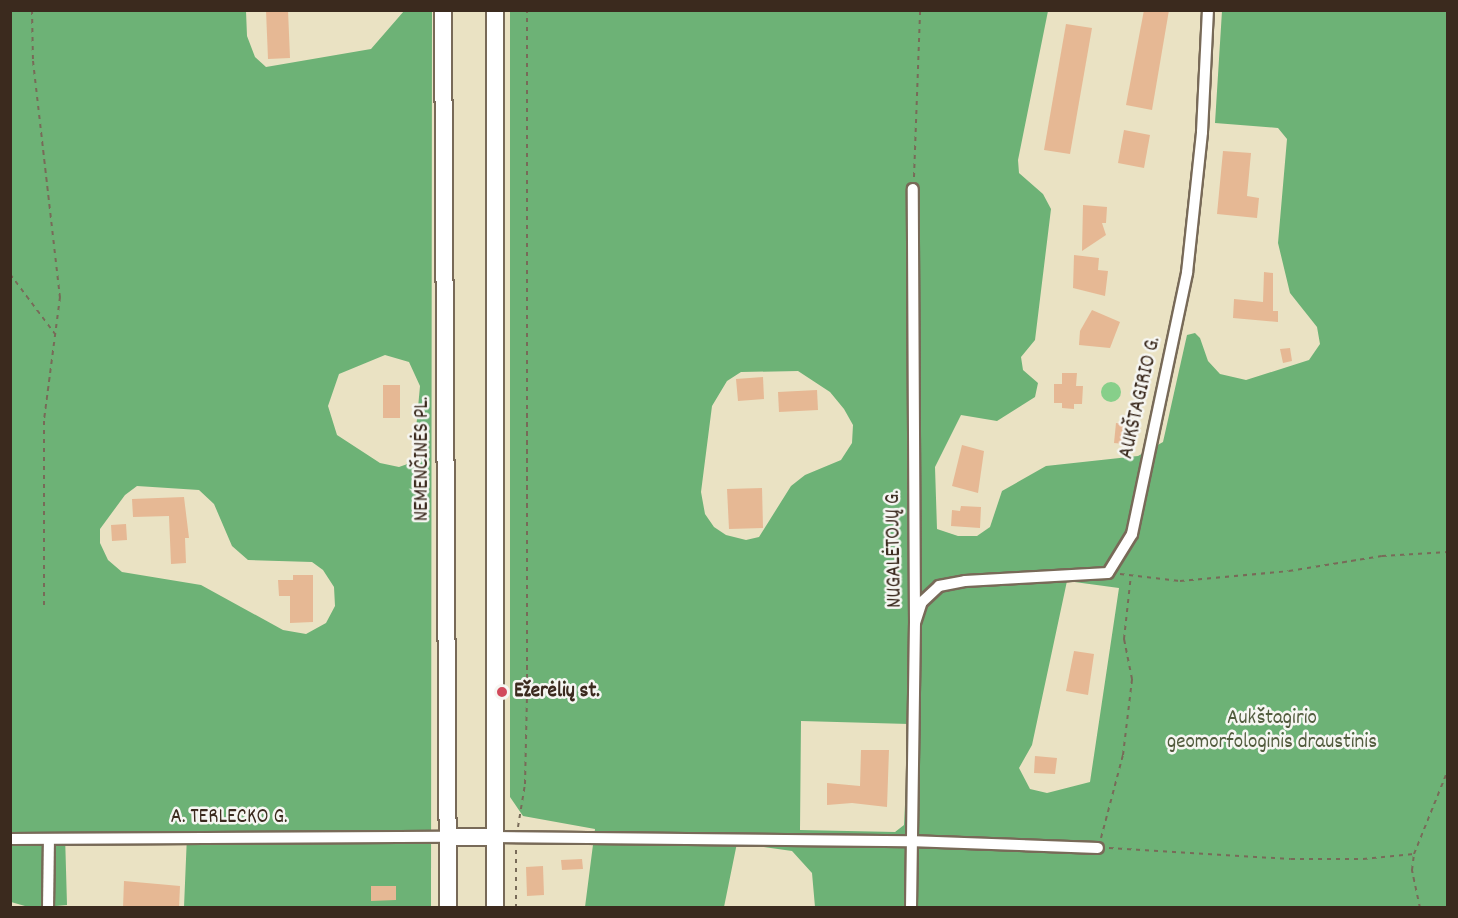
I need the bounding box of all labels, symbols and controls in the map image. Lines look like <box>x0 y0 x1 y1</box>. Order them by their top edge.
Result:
street label: AUKŠTAGIRIO G. <box>1115 334 1167 462</box>
street label: NEMENČINĖS PL. <box>410 397 436 521</box>
street label: NUGALĖTOJŲ G. <box>881 490 909 608</box>
place label: Ežerėlių st. <box>514 679 600 705</box>
marker: Ežerėlių st. <box>495 685 509 699</box>
park label: Aukštagirio geomorfologinis draustinis <box>1167 706 1377 756</box>
street label: A. TERLECKO G. <box>170 805 288 831</box>

